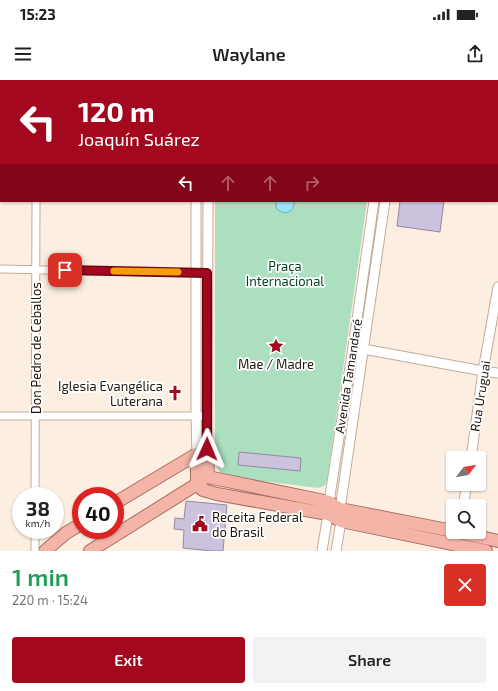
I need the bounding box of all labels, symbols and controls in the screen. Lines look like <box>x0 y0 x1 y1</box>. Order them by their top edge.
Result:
text: 15:23 <box>20 5 56 23</box>
icon: menu <box>12 43 34 65</box>
text: Waylane <box>212 43 286 65</box>
icon: share <box>464 43 486 65</box>
text: 120 m <box>78 94 155 128</box>
icon: left <box>12 96 64 148</box>
text: Joaquín Suárez <box>78 128 200 150</box>
icon: left <box>175 172 197 194</box>
icon: ahead <box>217 172 239 194</box>
icon: ahead <box>259 172 281 194</box>
icon: right <box>301 172 323 194</box>
pin <box>48 253 82 287</box>
park label: Praça Internacional <box>246 258 324 289</box>
icon: arrive <box>54 259 76 281</box>
street label: Don Pedro de Ceballos <box>28 282 44 414</box>
street label: Avenida Tamandaré <box>331 318 365 434</box>
place icon: Mae / Madre <box>267 337 285 355</box>
place label: Mae / Madre <box>238 356 314 372</box>
street label: Rua Uruguai <box>466 359 494 433</box>
place label: Iglesia Evangélica Luterana <box>58 378 163 409</box>
church icon: Iglesia Evangélica Luterana <box>166 384 184 402</box>
position arrow <box>186 428 228 470</box>
north arrow <box>446 451 486 491</box>
map controls <box>446 451 486 539</box>
speed limit sign: 40 <box>72 487 124 539</box>
text: 38 <box>26 496 50 520</box>
button: search <box>446 499 486 539</box>
place label: Receita Federal do Brasil <box>212 509 303 540</box>
public building icon: Receita Federal do Brasil <box>191 515 209 533</box>
text: km/h <box>26 517 50 529</box>
text: 1 min <box>12 562 69 591</box>
button: close <box>444 564 486 606</box>
text: 220 m · 15:24 <box>12 592 88 608</box>
button: Exit <box>12 637 245 683</box>
button: Share <box>253 637 486 683</box>

